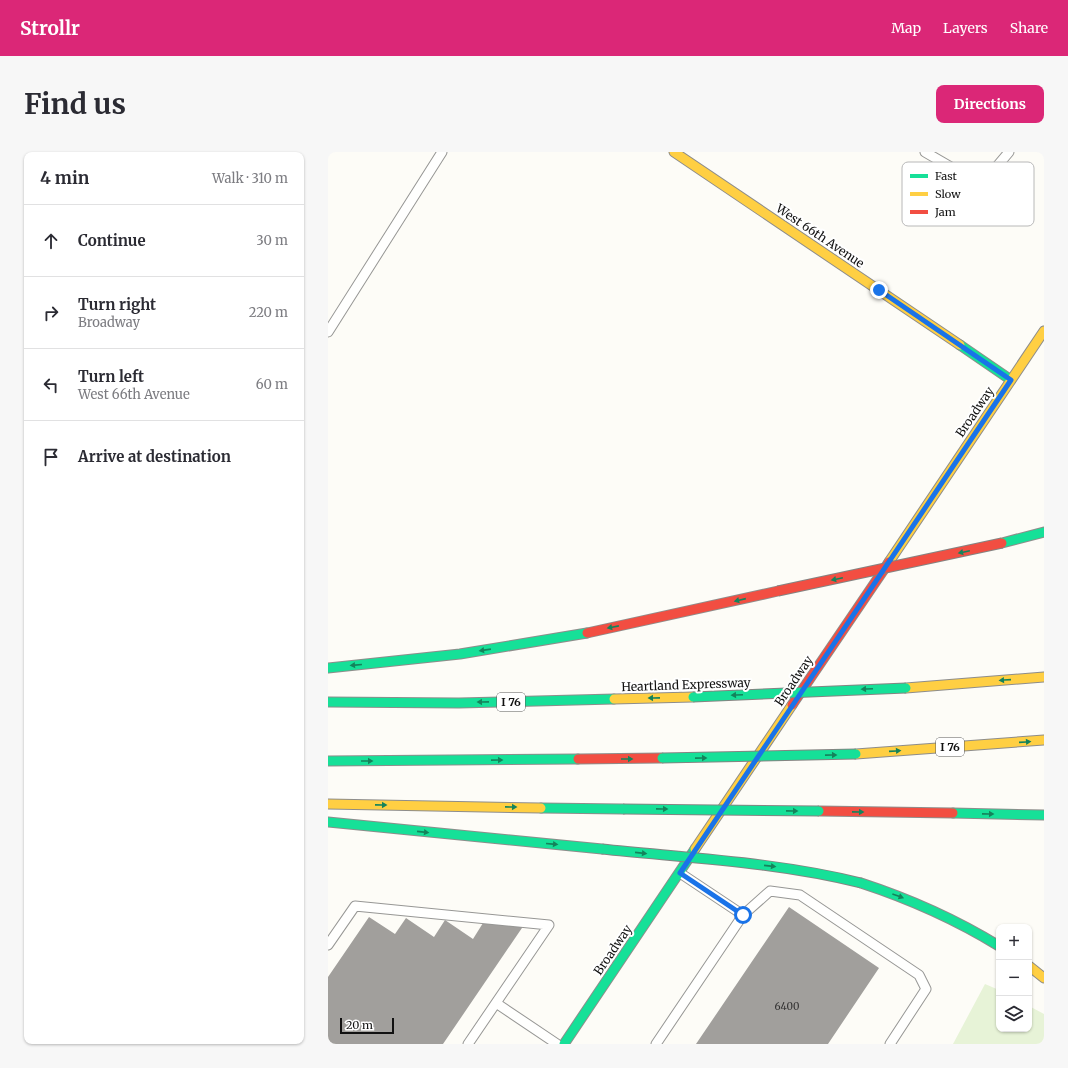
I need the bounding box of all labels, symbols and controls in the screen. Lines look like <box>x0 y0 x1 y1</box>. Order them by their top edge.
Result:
text: Strollr <box>20 16 80 40</box>
text: Map <box>891 19 921 37</box>
text: Layers <box>943 19 988 37</box>
text: Share <box>1010 19 1048 37</box>
button: Directions <box>936 85 1044 123</box>
text: Find us <box>24 86 126 122</box>
legend <box>902 162 1034 226</box>
text: 4 min <box>40 167 89 189</box>
text: Fast <box>935 169 958 183</box>
text: Walk · 310 m <box>212 170 288 187</box>
text: Slow <box>935 187 961 201</box>
street label: West 66th Avenue <box>773 200 867 271</box>
text: Jam <box>934 205 956 219</box>
icon: ahead <box>40 230 62 252</box>
text: Continue <box>78 231 146 250</box>
text: 30 m <box>256 232 288 249</box>
route end <box>870 281 888 299</box>
text: Turn right <box>78 295 156 314</box>
icon: right <box>40 302 62 324</box>
text: 220 m <box>249 304 288 321</box>
text: Broadway <box>78 314 140 331</box>
text: Turn left <box>78 367 144 386</box>
icon: left <box>40 374 62 396</box>
text: 60 m <box>256 376 288 393</box>
street label: Broadway <box>952 384 997 440</box>
text: West 66th Avenue <box>78 386 190 403</box>
icon: arrive <box>40 446 62 468</box>
text: Arrive at destination <box>78 447 231 466</box>
one-way arrow <box>958 549 970 555</box>
one-way arrow <box>830 576 843 582</box>
one-way arrow <box>733 597 746 603</box>
one-way arrow <box>607 624 619 630</box>
one-way arrow <box>479 647 491 653</box>
street label: Broadway <box>771 653 816 709</box>
one-way arrow <box>350 662 362 669</box>
street label: Heartland Expressway <box>621 675 751 694</box>
one-way arrow <box>999 677 1011 684</box>
one-way arrow <box>861 686 873 693</box>
one-way arrow <box>731 692 744 699</box>
road number: I 76 <box>497 693 525 711</box>
one-way arrow <box>647 695 660 701</box>
one-way arrow <box>476 699 489 705</box>
road number: I 76 <box>936 738 964 756</box>
one-way arrow <box>1018 738 1031 745</box>
one-way arrow <box>889 748 901 755</box>
one-way arrow <box>825 752 838 758</box>
one-way arrow <box>695 754 707 761</box>
one-way arrow <box>621 756 634 762</box>
one-way arrow <box>491 757 504 763</box>
one-way arrow <box>361 758 374 764</box>
one-way arrow <box>375 801 387 808</box>
one-way arrow <box>505 804 518 810</box>
one-way arrow <box>656 806 668 813</box>
one-way arrow <box>786 808 799 814</box>
one-way arrow <box>852 809 865 815</box>
one-way arrow <box>982 811 995 817</box>
one-way arrow <box>416 828 429 835</box>
one-way arrow <box>546 841 558 848</box>
one-way arrow <box>635 850 647 856</box>
one-way arrow <box>764 863 776 870</box>
one-way arrow <box>893 893 905 899</box>
route start <box>734 906 752 924</box>
street label: Broadway <box>590 922 635 978</box>
map controls <box>996 924 1032 1032</box>
button: + <box>996 924 1032 960</box>
button: − <box>996 960 1032 996</box>
button: layers <box>996 996 1032 1032</box>
house number: 6400 <box>774 1000 800 1013</box>
scale bar <box>340 1016 394 1035</box>
text: 20 m <box>346 1018 373 1032</box>

